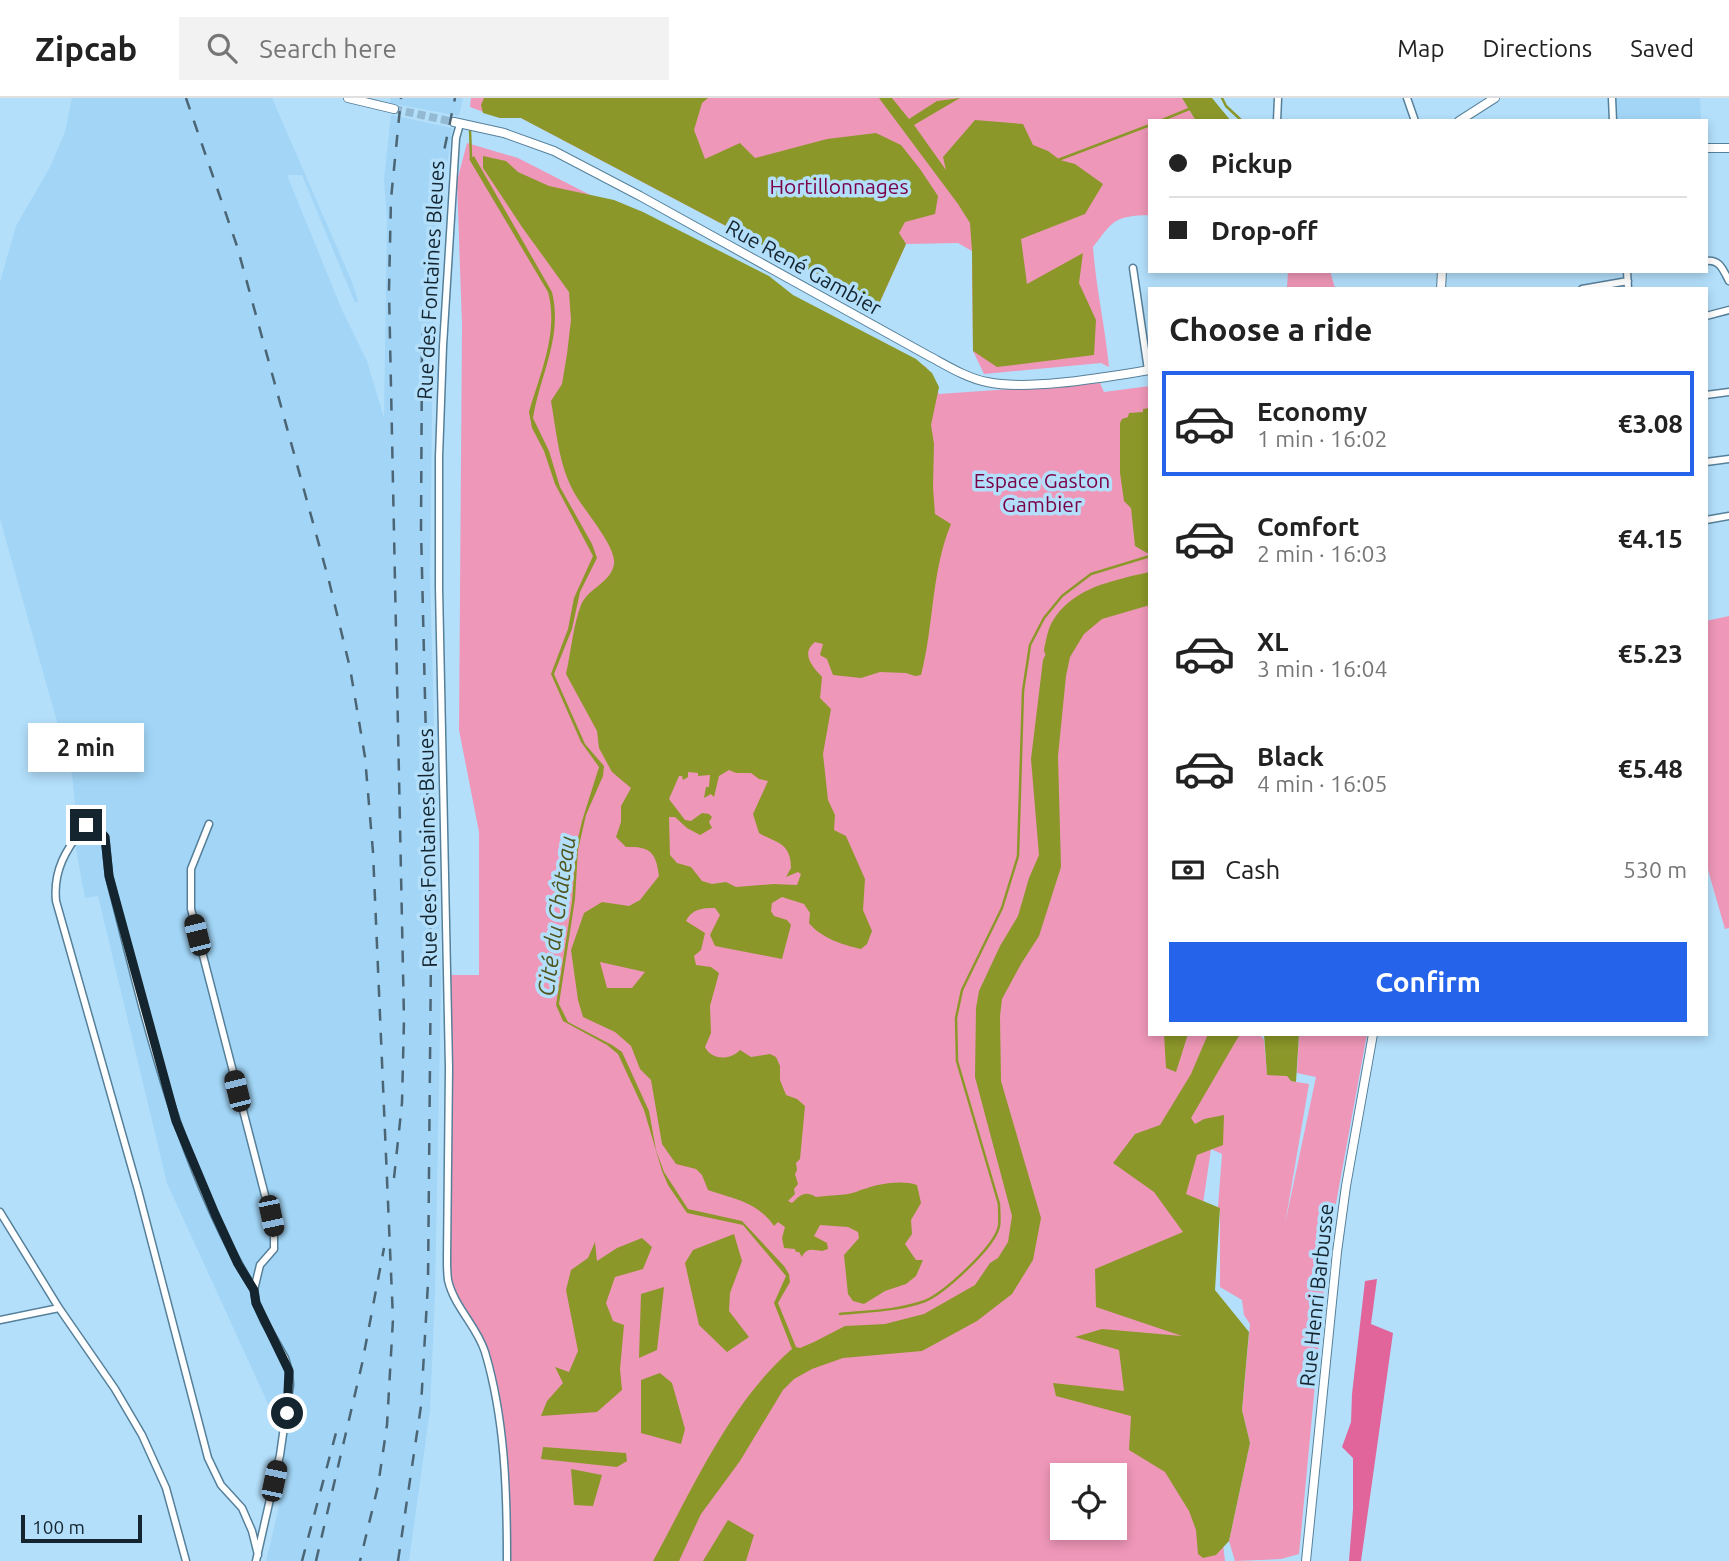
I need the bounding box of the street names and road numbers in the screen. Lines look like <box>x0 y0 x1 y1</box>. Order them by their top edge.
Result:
street label: Rue des Fontaines Bleues <box>412 160 448 400</box>
street label: Rue René Gambier <box>722 214 886 320</box>
street label: Rue des Fontaines Bleues <box>413 728 441 968</box>
street label: Rue Henri Barbusse <box>1294 1202 1338 1388</box>

